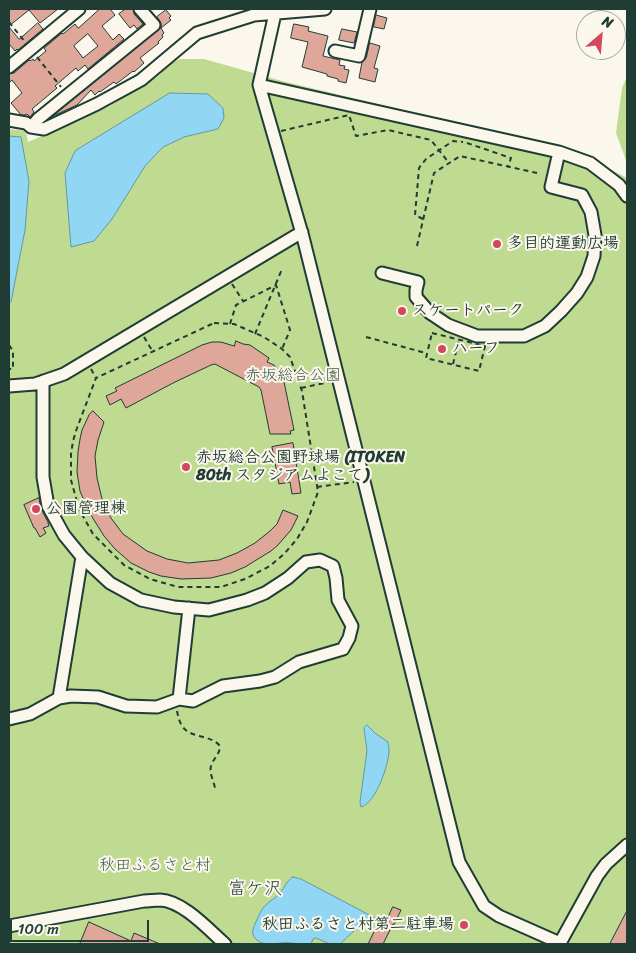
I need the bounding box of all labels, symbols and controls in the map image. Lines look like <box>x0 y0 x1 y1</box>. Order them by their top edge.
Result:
text: N <box>598 9 618 35</box>
north arrow <box>576 10 626 60</box>
place label: 多目的運動広場 <box>507 234 619 254</box>
marker: 多目的運動広場 <box>491 238 503 250</box>
place label: スケートパーク <box>412 301 524 321</box>
marker: スケートパーク <box>396 305 408 317</box>
place label: ハーフ <box>452 339 500 359</box>
marker: ハーフ <box>436 343 448 355</box>
park label: 赤坂総合公園 <box>245 366 341 386</box>
place label: 赤坂総合公園野球場 (ITOKEN 80th スタジアムよこて) <box>196 448 405 486</box>
marker: 赤坂総合公園野球場 (ITOKEN 80th スタジアムよこて) <box>180 461 192 473</box>
place label: 公園管理棟 <box>46 499 126 519</box>
marker: 公園管理棟 <box>30 503 42 515</box>
park label: 秋田ふるさと村 <box>99 856 211 876</box>
district label: 富ケ沢 <box>228 878 282 900</box>
scale bar <box>12 910 151 942</box>
place label: 秋田ふるさと村第二駐車場 <box>262 915 454 935</box>
text: 100 m <box>18 916 59 942</box>
marker: 秋田ふるさと村第二駐車場 <box>458 919 470 931</box>

